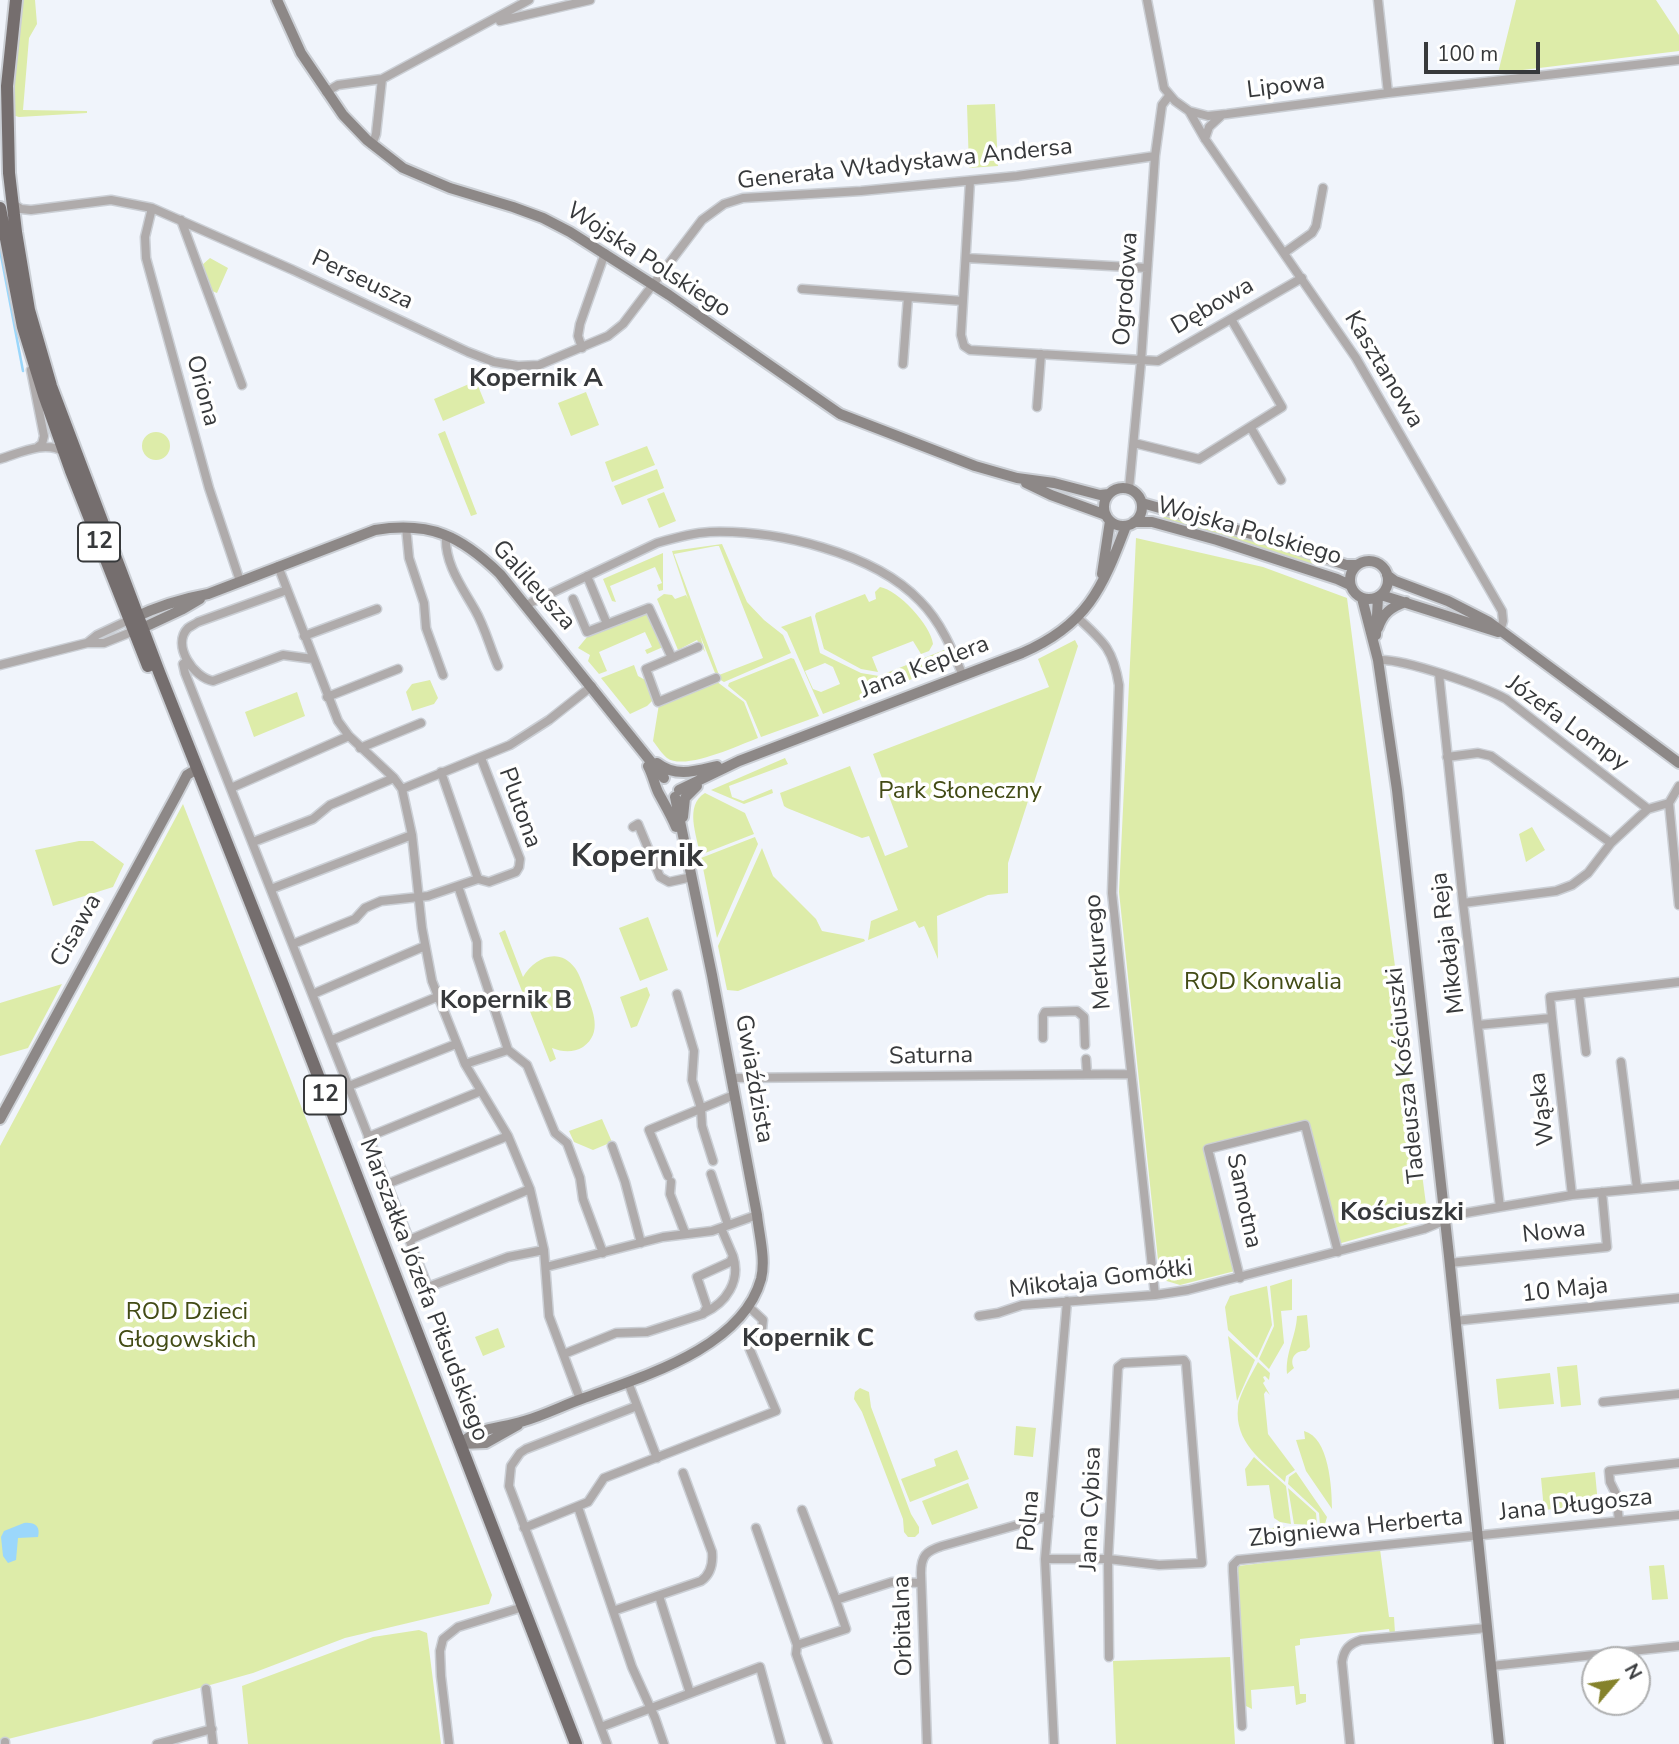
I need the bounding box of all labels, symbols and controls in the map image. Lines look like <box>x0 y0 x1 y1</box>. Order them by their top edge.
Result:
scale bar <box>1427 28 1542 72</box>
text: 100 m <box>1437 40 1498 68</box>
street label: Lipowa <box>1245 68 1327 106</box>
street label: Generała Władysława Andersa <box>736 133 1074 197</box>
street label: Wojska Polskiego <box>560 197 736 325</box>
street label: Ogrodowa <box>1109 231 1145 347</box>
street label: Perseusza <box>307 245 417 317</box>
street label: Dębowa <box>1167 272 1259 342</box>
street label: Kasztanowa <box>1337 307 1429 433</box>
street label: Oriona <box>179 352 225 430</box>
district label: Kopernik A <box>469 364 603 396</box>
street label: Wojska Polskiego <box>1153 492 1345 572</box>
road number: 12 <box>78 522 120 562</box>
street label: Galileusza <box>485 535 581 637</box>
street label: Jana Keplera <box>857 630 993 706</box>
street label: Józefa Lompy <box>1500 670 1634 778</box>
street label: Plutona <box>491 764 547 852</box>
park label: Park Słoneczny <box>878 778 1042 806</box>
district label: Kopernik <box>571 839 703 877</box>
street label: Mikołaja Reja <box>1426 871 1472 1015</box>
street label: Cisawa <box>45 890 109 972</box>
street label: Merkurego <box>1080 893 1118 1011</box>
street label: Tadeusza Kościuszki <box>1381 966 1433 1184</box>
park label: ROD Konwalia <box>1184 969 1342 997</box>
district label: Kopernik B <box>440 986 572 1018</box>
street label: Gwiaździsta <box>728 1012 778 1146</box>
street label: Saturna <box>889 1042 973 1072</box>
street label: Wąska <box>1524 1071 1562 1147</box>
road number: 12 <box>304 1076 346 1114</box>
street label: Marszałka Józefa Piłsudskiego <box>352 1134 494 1446</box>
street label: Samotna <box>1219 1151 1267 1251</box>
district label: Kościuszki <box>1340 1198 1464 1230</box>
street label: Nowa <box>1521 1215 1587 1251</box>
street label: Mikołaja Gomółki <box>1008 1254 1194 1306</box>
street label: 10 Maja <box>1520 1272 1610 1310</box>
park label: ROD Dzieci Głogowskich <box>118 1299 256 1355</box>
district label: Kopernik C <box>742 1324 874 1356</box>
street label: Jana Cybisa <box>1075 1446 1109 1572</box>
street label: Jana Długosza <box>1498 1484 1654 1528</box>
street label: Polna <box>1013 1489 1047 1553</box>
street label: Zbigniewa Herberta <box>1248 1503 1464 1555</box>
street label: Orbitalna <box>888 1575 920 1677</box>
north arrow <box>1581 1646 1651 1716</box>
text: N <box>1618 1659 1647 1684</box>

